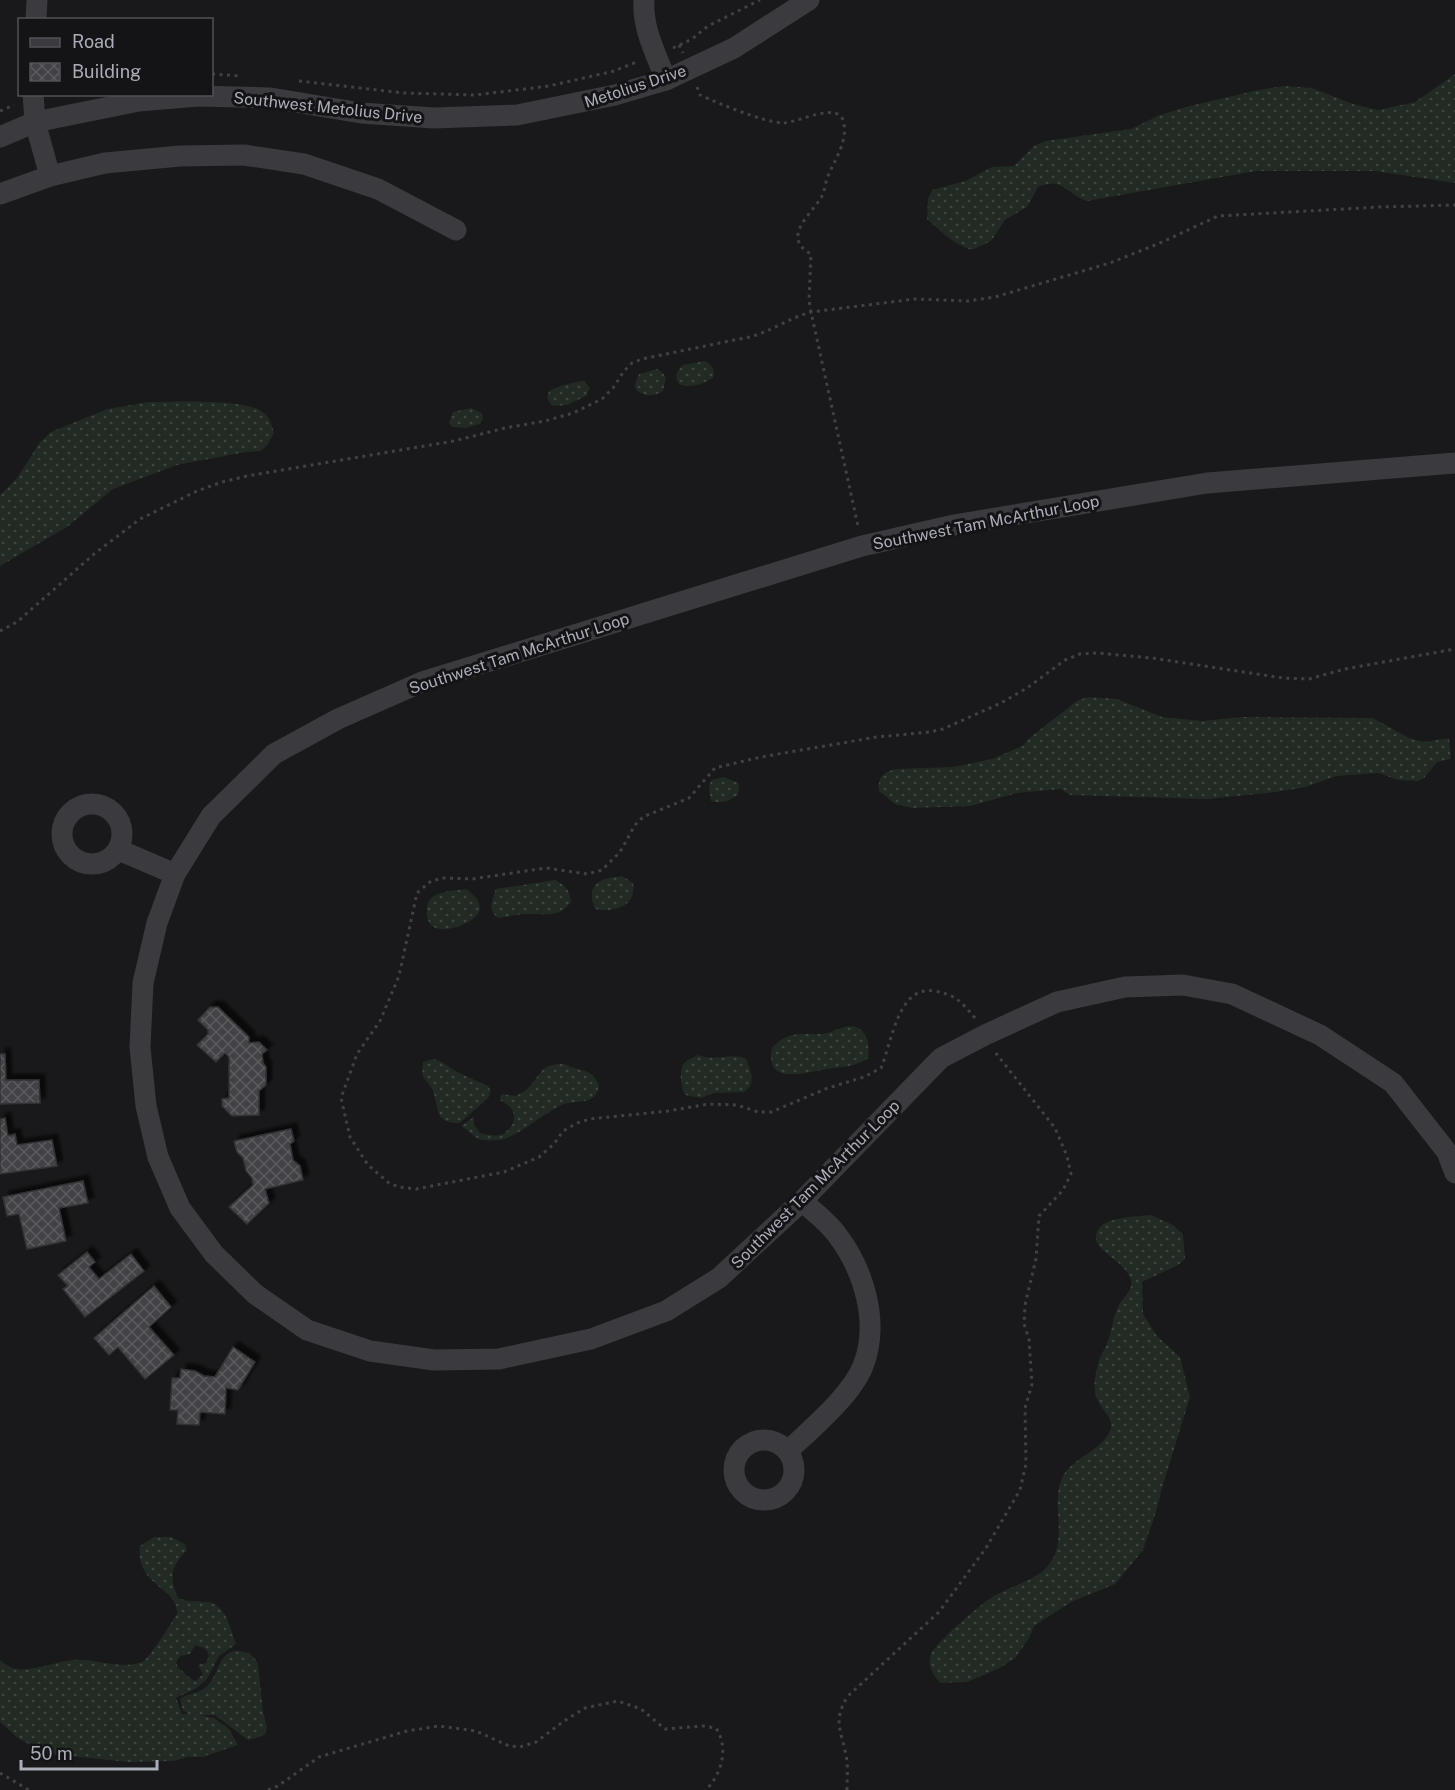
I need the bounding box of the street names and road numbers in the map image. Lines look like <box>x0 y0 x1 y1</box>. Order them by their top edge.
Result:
street label: Metolius Drive <box>582 61 689 112</box>
street label: Southwest Metolius Drive <box>233 88 423 127</box>
street label: Southwest Tam McArthur Loop <box>871 491 1101 554</box>
street label: Southwest Tam McArthur Loop <box>407 609 632 698</box>
street label: Southwest Tam McArthur Loop <box>727 1096 904 1273</box>

